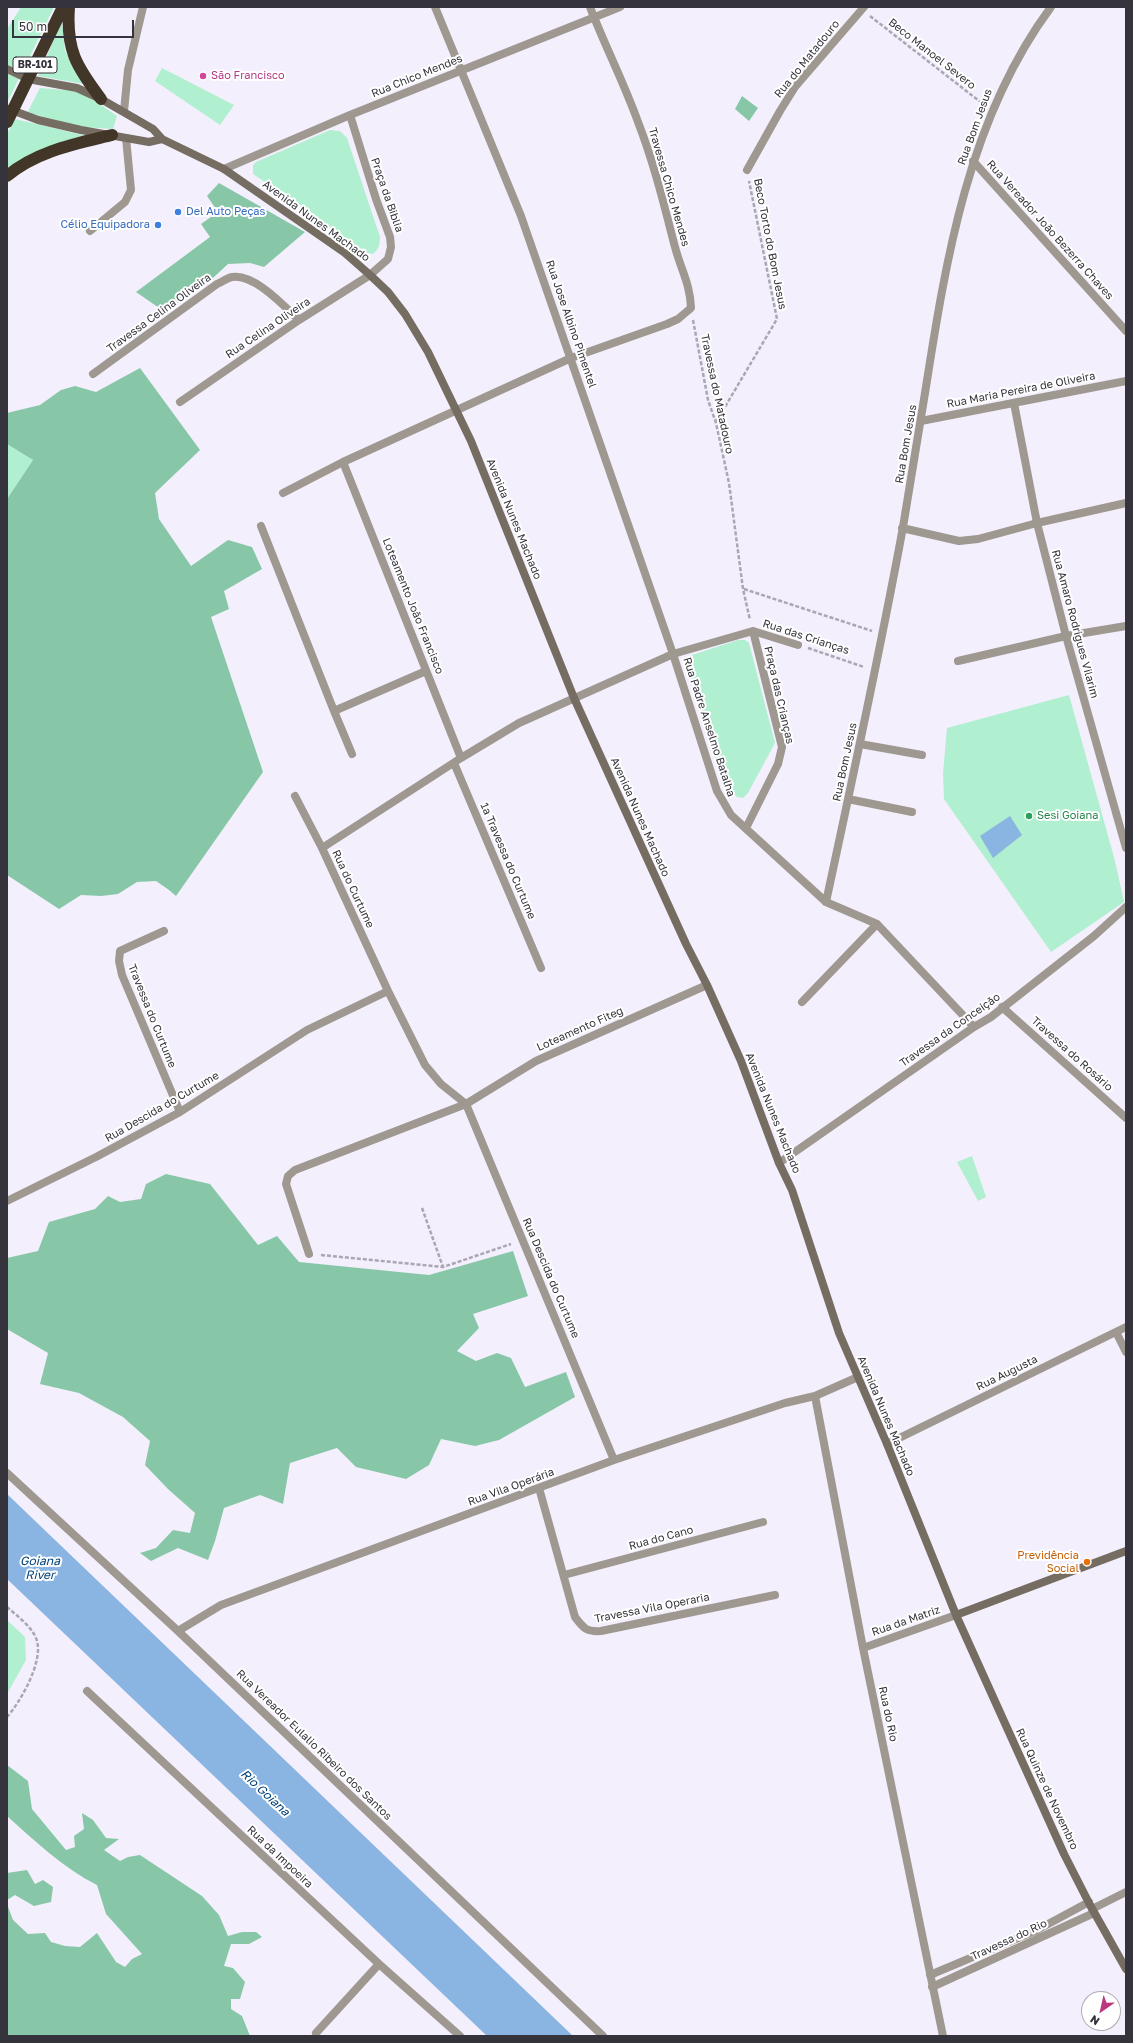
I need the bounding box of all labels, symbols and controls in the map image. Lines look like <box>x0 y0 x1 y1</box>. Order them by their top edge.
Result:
scale bar <box>14 12 136 38</box>
street label: Beco Manoel Severo <box>886 16 978 92</box>
street label: Rua do Matadouro <box>772 18 842 100</box>
text: 50 m <box>19 19 47 34</box>
street label: Rua Chico Mendes <box>370 52 464 100</box>
road number: BR-101 <box>13 57 57 73</box>
place label: São Francisco <box>211 69 285 83</box>
marker: São Francisco <box>198 71 208 81</box>
street label: Rua Bom Jesus <box>955 87 995 167</box>
street label: Travessa Chico Mendes <box>646 126 692 248</box>
street label: Praça da Biblia <box>368 156 406 234</box>
street label: Rua Vereador João Bezerra Chaves <box>984 158 1116 302</box>
street label: Beco Torto do Bom Jesus <box>751 177 789 311</box>
street label: Avenida Nunes Machado <box>260 178 372 264</box>
place label: Del Auto Peças <box>186 205 265 219</box>
marker: Del Auto Peças <box>173 207 183 217</box>
place label: Célio Equipadora <box>61 218 150 232</box>
marker: Célio Equipadora <box>153 220 163 230</box>
street label: Rua Jose Albino Pimentel <box>543 258 599 390</box>
street label: Travessa Celina Oliveira <box>104 271 214 355</box>
street label: Rua Celina Oliveira <box>223 295 313 361</box>
street label: Travessa do Matadouro <box>698 333 736 455</box>
street label: Rua Maria Pereira de Oliveira <box>946 369 1096 411</box>
street label: Rua Bom Jesus <box>893 403 919 485</box>
street label: Avenida Nunes Machado <box>484 457 544 581</box>
street label: Loteamento João Francisco <box>380 536 446 676</box>
street label: Rua Amaro Rodrigues Vilarim <box>1049 548 1101 700</box>
street label: Rua das Crianças <box>761 617 851 657</box>
street label: Praça das Crianças <box>761 645 797 745</box>
street label: Rua Padre Anselmo Batalha <box>680 656 738 798</box>
street label: Rua Bom Jesus <box>830 721 860 803</box>
street label: Avenida Nunes Machado <box>608 755 672 879</box>
street label: 1ª Travessa do Curtume <box>477 801 539 921</box>
place label: Sesi Goiana <box>1037 809 1098 823</box>
marker: Sesi Goiana <box>1024 811 1034 821</box>
street label: Rua do Curtume <box>329 848 377 930</box>
street label: Travessa do Curtume <box>125 962 179 1070</box>
street label: Travessa da Conceição <box>897 990 1003 1070</box>
street label: Loteamento Fiteg <box>535 1004 625 1054</box>
street label: Travessa do Rosário <box>1029 1014 1115 1094</box>
street label: Avenida Nunes Machado <box>743 1051 803 1175</box>
street label: Rua Descida do Curtume <box>103 1069 221 1145</box>
street label: Rua Descida do Curtume <box>520 1216 582 1340</box>
street label: Rua Augusta <box>974 1352 1040 1394</box>
street label: Avenida Nunes Machado <box>855 1354 917 1478</box>
street label: Rua Vila Operária <box>466 1465 556 1509</box>
street label: Rua do Cano <box>627 1523 695 1553</box>
place label: Previdência Social <box>1017 1549 1079 1575</box>
water label: Goiana River <box>20 1554 60 1582</box>
marker: Previdência Social <box>1082 1557 1092 1567</box>
street label: Travessa Vila Operaria <box>593 1590 711 1626</box>
street label: Rua da Matriz <box>870 1603 942 1639</box>
street label: Rua Vereador Eulalio Ribeiro dos Santos <box>234 1667 394 1823</box>
street label: Rua do Rio <box>876 1685 900 1743</box>
street label: Rua Quinze de Novembro <box>1013 1726 1081 1852</box>
water label: Rio Goiana <box>238 1767 292 1819</box>
street label: Rua da Impoeira <box>244 1823 316 1891</box>
street label: Travessa do Rio <box>969 1917 1049 1963</box>
north arrow <box>1081 1991 1121 2031</box>
text: N <box>1087 2013 1102 2028</box>

